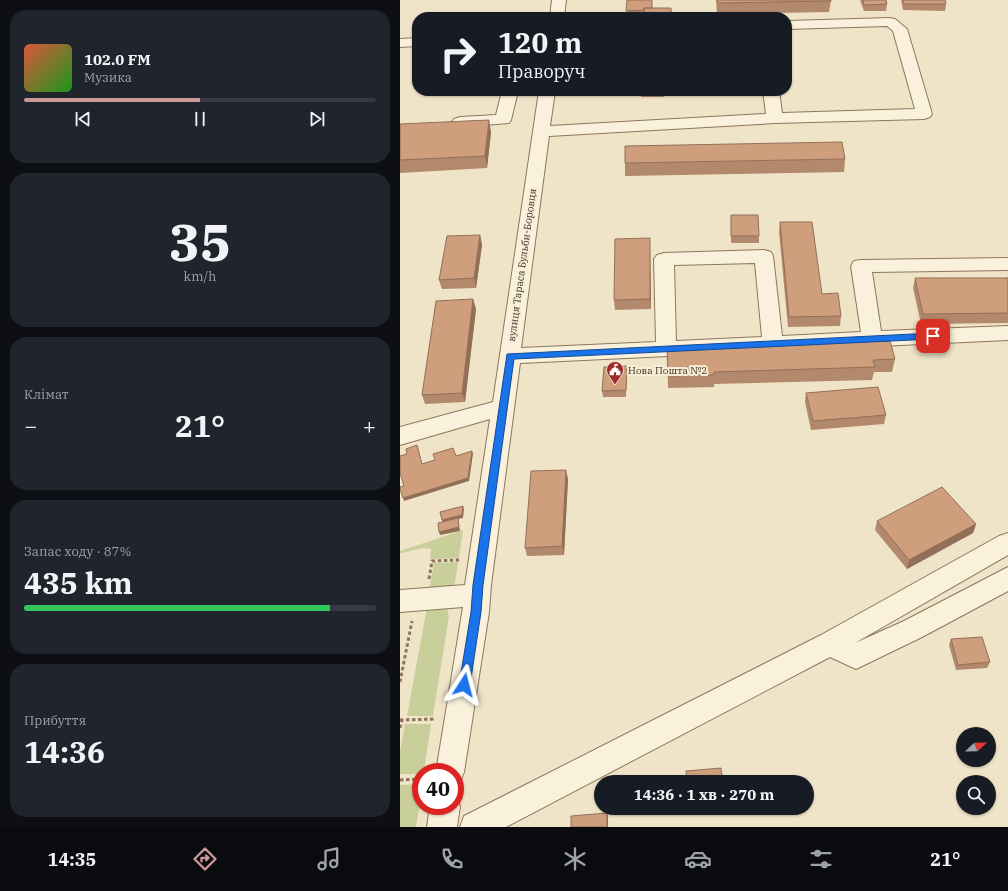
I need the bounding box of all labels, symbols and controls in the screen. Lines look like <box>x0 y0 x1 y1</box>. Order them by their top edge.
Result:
text: 120 m <box>498 24 582 61</box>
icon: right <box>432 28 484 80</box>
text: 102.0 FM <box>84 50 151 69</box>
text: Праворуч <box>498 60 586 83</box>
text: Музика <box>84 69 132 86</box>
icon: previous <box>72 108 94 130</box>
icon: pause <box>189 108 211 130</box>
icon: next <box>306 108 328 130</box>
street label: вулиця Тараса Бульби-Боровця <box>505 187 539 342</box>
text: 35 <box>169 208 231 275</box>
text: km/h <box>184 268 216 285</box>
pin <box>916 319 950 353</box>
icon: arrive <box>922 325 944 347</box>
public building icon: Нова Пошта №2 <box>605 360 625 385</box>
place label: Нова Пошта №2 <box>628 364 707 377</box>
text: Клімат <box>24 386 69 403</box>
text: 21° <box>175 406 225 445</box>
text: − <box>24 411 37 440</box>
text: + <box>363 411 376 440</box>
text: Запас ходу · 87% <box>24 543 131 560</box>
text: 435 km <box>24 563 133 602</box>
position arrow <box>443 664 485 706</box>
text: Прибуття <box>24 712 86 729</box>
north arrow <box>956 727 996 767</box>
map controls <box>956 727 996 815</box>
text: 14:36 <box>24 732 105 771</box>
speed limit sign: 40 <box>412 763 464 815</box>
button: search <box>956 775 996 815</box>
text: 14:36 · 1 хв · 270 m <box>634 785 774 804</box>
icon: directions <box>191 845 219 873</box>
icon: music <box>315 845 343 873</box>
icon: phone <box>438 845 466 873</box>
icon: climate <box>561 845 589 873</box>
icon: car <box>684 845 712 873</box>
icon: filters <box>807 845 835 873</box>
text: 14:35 <box>48 848 96 871</box>
text: 21° <box>930 848 960 871</box>

